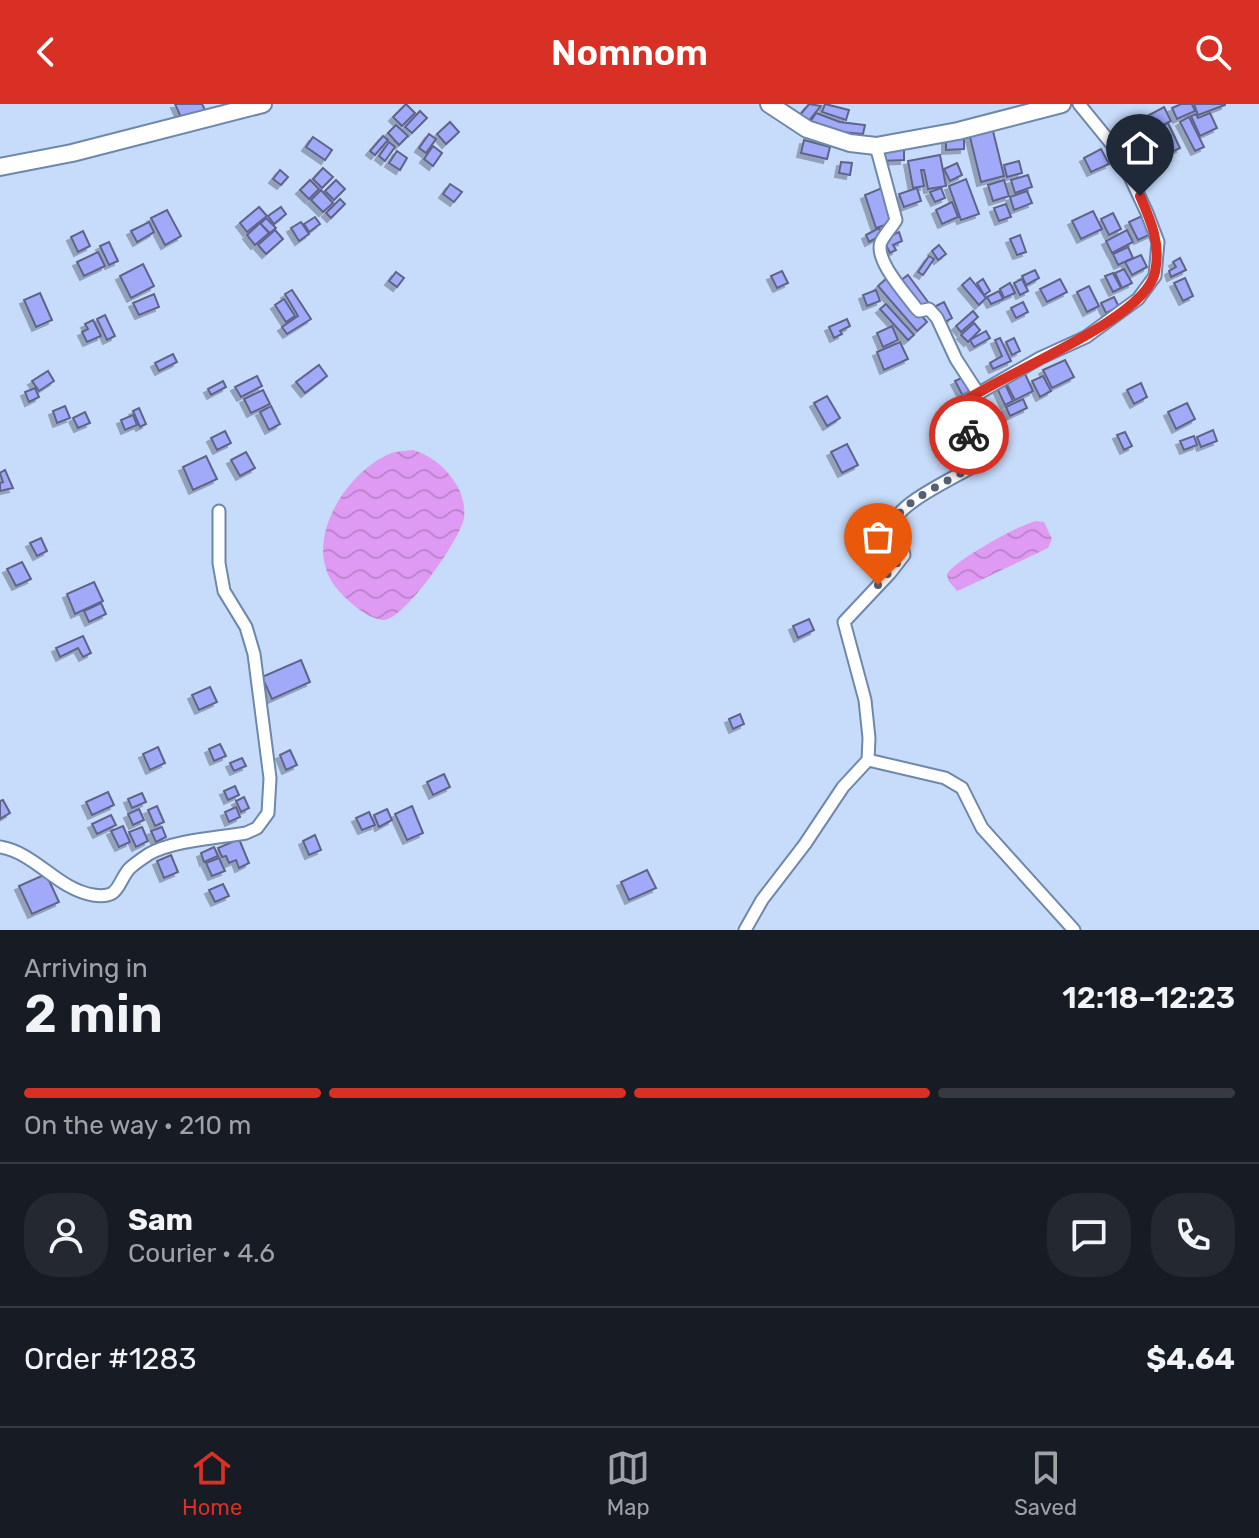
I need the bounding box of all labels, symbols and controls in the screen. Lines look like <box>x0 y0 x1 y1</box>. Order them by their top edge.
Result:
icon: back <box>24 30 68 74</box>
icon: search <box>1191 30 1235 74</box>
text: Nomnom <box>551 31 708 74</box>
pin <box>1106 114 1174 196</box>
icon: home <box>1118 126 1162 170</box>
courier <box>929 395 1009 475</box>
icon: bike <box>947 413 991 457</box>
pin <box>844 503 912 585</box>
icon: bag <box>856 515 900 559</box>
text: Arriving in <box>24 953 148 984</box>
text: 12:18–12:23 <box>1062 980 1235 1016</box>
text: 2 min <box>24 983 163 1045</box>
text: On the way · 210 m <box>24 1110 251 1141</box>
button: person <box>24 1193 108 1277</box>
button: chat <box>1047 1193 1131 1277</box>
button: phone <box>1151 1193 1235 1277</box>
text: Sam <box>128 1202 193 1238</box>
text: Courier · 4.6 <box>128 1238 275 1269</box>
text: Order #1283 <box>24 1341 197 1377</box>
text: $4.64 <box>1146 1341 1235 1377</box>
tab: Home <box>182 1446 242 1521</box>
tab: Map <box>606 1446 650 1521</box>
tab: Saved <box>1014 1446 1077 1521</box>

